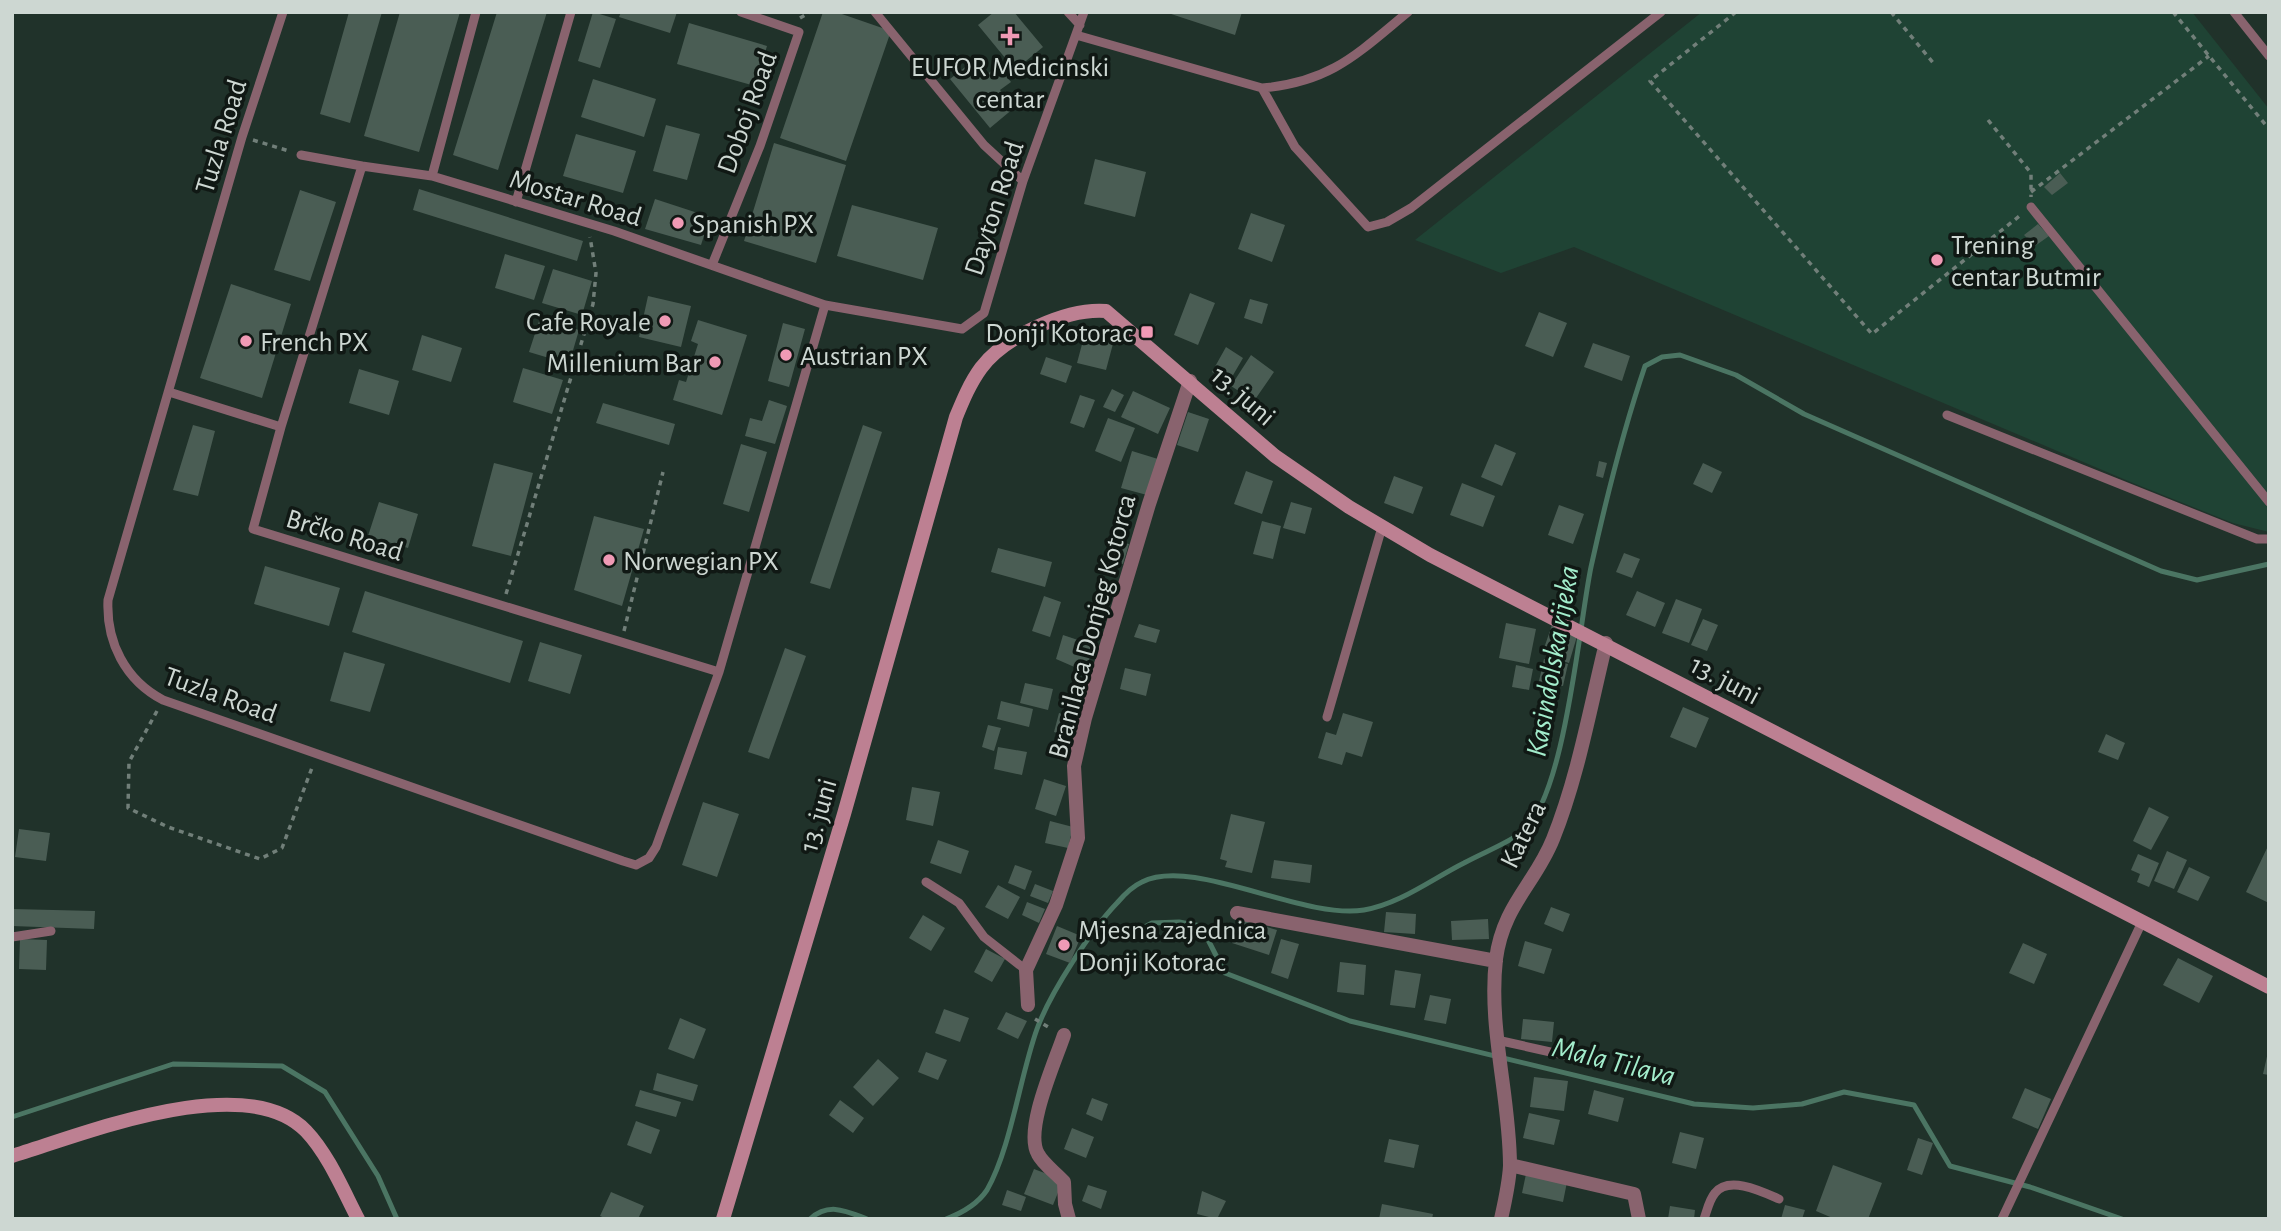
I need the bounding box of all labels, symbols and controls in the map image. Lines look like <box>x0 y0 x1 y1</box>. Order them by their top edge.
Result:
marker: EUFOR Medicinski centar <box>1000 26 1020 46</box>
street label: Doboj Road <box>713 48 783 177</box>
place label: EUFOR Medicinski centar <box>911 54 1109 114</box>
street label: Tuzla Road <box>191 76 252 197</box>
street label: Dayton Road <box>960 138 1030 279</box>
street label: Mostar Road <box>506 166 645 232</box>
place label: Spanish PX <box>692 211 814 239</box>
marker: Spanish PX <box>670 215 686 231</box>
place label: Trening centar Butmir <box>1951 232 2101 292</box>
marker: Trening centar Butmir <box>1929 252 1945 268</box>
place label: Cafe Royale <box>526 309 651 337</box>
marker: Cafe Royale <box>657 313 673 329</box>
place label: Donji Kotorac <box>985 320 1133 348</box>
marker: Donji Kotorac <box>1139 324 1155 340</box>
place label: French PX <box>260 329 369 357</box>
marker: French PX <box>238 333 254 349</box>
place label: Austrian PX <box>800 343 928 371</box>
marker: Austrian PX <box>778 347 794 363</box>
place label: Millenium Bar <box>546 350 701 378</box>
marker: Millenium Bar <box>707 354 723 370</box>
street label: 13. juni <box>1205 361 1280 432</box>
street label: Branilaca Donjeg Kotorca <box>1044 491 1142 762</box>
street label: Brčko Road <box>282 505 406 567</box>
place label: Norwegian PX <box>623 548 779 576</box>
marker: Norwegian PX <box>601 552 617 568</box>
water label: Kasindolska rijeka <box>1521 563 1585 759</box>
street label: 13. juni <box>1685 651 1765 711</box>
street label: Tuzla Road <box>160 663 280 729</box>
street label: 13. juni <box>795 776 843 855</box>
street label: Katera <box>1496 797 1552 873</box>
place label: Mjesna zajednica Donji Kotorac <box>1078 917 1267 977</box>
marker: Mjesna zajednica Donji Kotorac <box>1056 937 1072 953</box>
water label: Mala Tilava <box>1549 1032 1678 1092</box>

